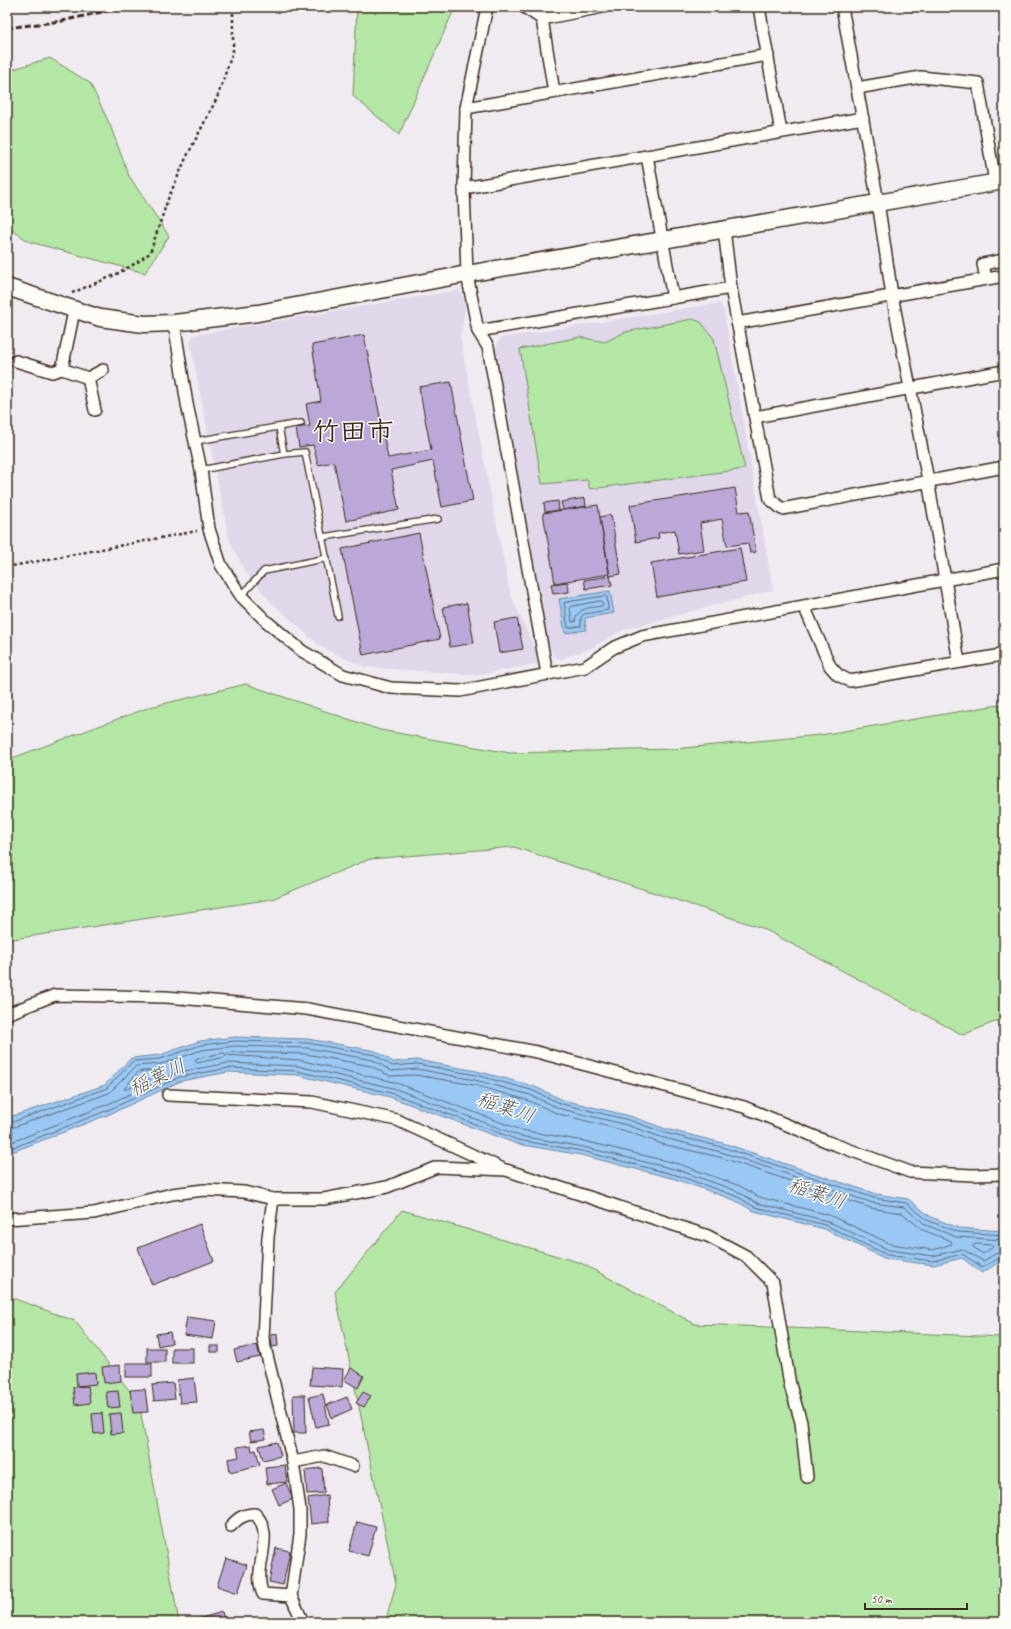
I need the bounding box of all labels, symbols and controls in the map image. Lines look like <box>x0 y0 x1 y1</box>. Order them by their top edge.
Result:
district label: 竹田市 <box>313 414 394 448</box>
water label: 稲葉川 <box>125 1053 190 1101</box>
water label: 稲葉川 <box>473 1086 538 1129</box>
water label: 稲葉川 <box>784 1172 849 1215</box>
scale bar <box>865 1585 967 1611</box>
text: 50 m <box>871 1591 893 1607</box>

